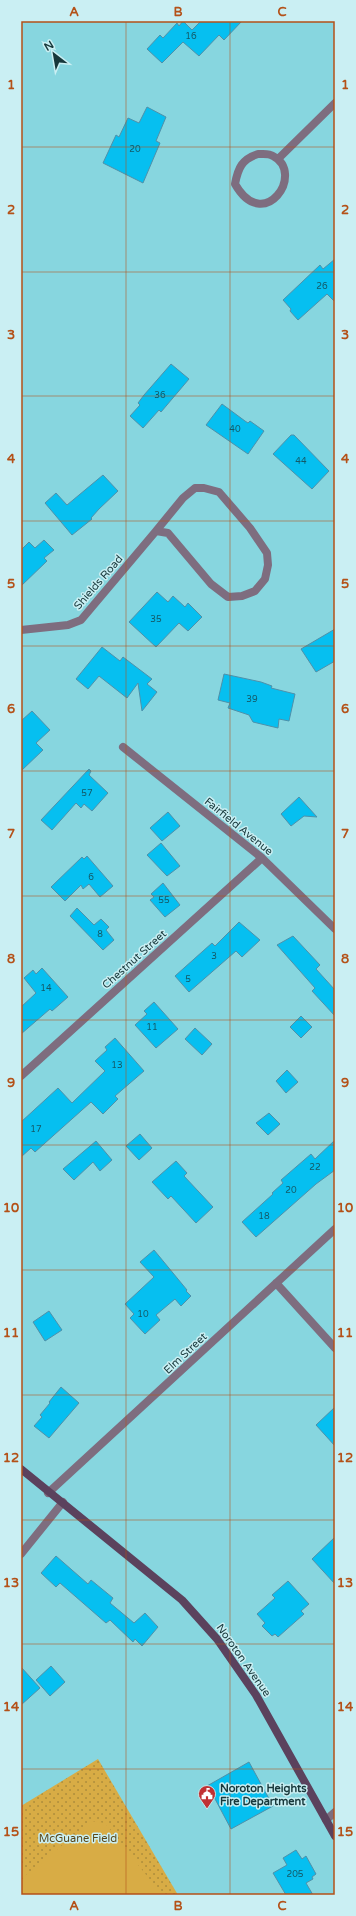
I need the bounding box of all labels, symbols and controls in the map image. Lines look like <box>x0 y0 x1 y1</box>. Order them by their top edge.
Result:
text: A <box>69 4 79 20</box>
text: B <box>173 4 183 20</box>
text: C <box>277 4 287 20</box>
house number: 16 <box>185 31 197 42</box>
north arrow <box>34 34 74 74</box>
text: N <box>42 38 56 54</box>
text: 1 <box>7 77 15 93</box>
text: 1 <box>341 77 349 93</box>
house number: 20 <box>129 144 141 155</box>
text: 2 <box>7 202 15 218</box>
text: 2 <box>341 202 349 218</box>
house number: 26 <box>316 281 328 292</box>
text: 3 <box>7 327 15 343</box>
text: 3 <box>341 327 349 343</box>
house number: 36 <box>154 390 166 401</box>
house number: 40 <box>229 424 241 435</box>
text: 4 <box>7 451 16 467</box>
text: 4 <box>341 451 350 467</box>
house number: 44 <box>295 456 307 467</box>
street label: Shields Road <box>71 552 126 612</box>
text: 5 <box>7 576 15 592</box>
text: 5 <box>341 576 349 592</box>
house number: 35 <box>150 614 162 625</box>
house number: 39 <box>246 694 258 705</box>
text: 6 <box>7 701 15 717</box>
text: 6 <box>341 701 349 717</box>
house number: 57 <box>81 788 93 799</box>
street label: Fairfield Avenue <box>202 795 275 858</box>
text: 7 <box>7 826 15 842</box>
text: 7 <box>341 826 349 842</box>
house number: 6 <box>88 872 94 883</box>
house number: 55 <box>158 895 170 906</box>
street label: Chestnut Street <box>100 927 169 992</box>
house number: 8 <box>97 929 103 940</box>
text: 8 <box>7 951 15 967</box>
house number: 3 <box>211 951 217 962</box>
text: 8 <box>341 951 349 967</box>
house number: 5 <box>185 974 191 985</box>
house number: 14 <box>40 983 52 994</box>
house number: 11 <box>146 1022 158 1033</box>
house number: 13 <box>111 1060 123 1071</box>
text: 9 <box>7 1075 15 1091</box>
text: 9 <box>341 1075 349 1091</box>
house number: 17 <box>30 1124 42 1135</box>
house number: 22 <box>309 1162 321 1173</box>
house number: 20 <box>285 1185 297 1196</box>
text: 10 <box>3 1200 19 1216</box>
text: 10 <box>337 1200 353 1216</box>
house number: 18 <box>258 1211 270 1222</box>
house number: 10 <box>137 1309 149 1320</box>
text: 11 <box>3 1325 19 1341</box>
text: 11 <box>337 1325 353 1341</box>
street label: Elm Street <box>161 1330 210 1377</box>
text: 12 <box>3 1450 19 1466</box>
text: 12 <box>337 1450 353 1466</box>
text: 13 <box>3 1575 19 1591</box>
text: 13 <box>337 1575 353 1591</box>
street label: Noroton Avenue <box>214 1621 274 1699</box>
text: 14 <box>3 1699 20 1715</box>
text: 14 <box>337 1699 354 1715</box>
place label: Noroton Heights Fire Department <box>220 1782 307 1809</box>
public building icon: Noroton Heights Fire Department <box>197 1784 217 1809</box>
text: 15 <box>3 1824 19 1840</box>
text: 15 <box>337 1824 353 1840</box>
park label: McGuane Field <box>39 1832 117 1845</box>
house number: 205 <box>287 1869 304 1880</box>
text: A <box>69 1898 79 1914</box>
text: B <box>173 1898 183 1914</box>
text: C <box>277 1898 287 1914</box>

